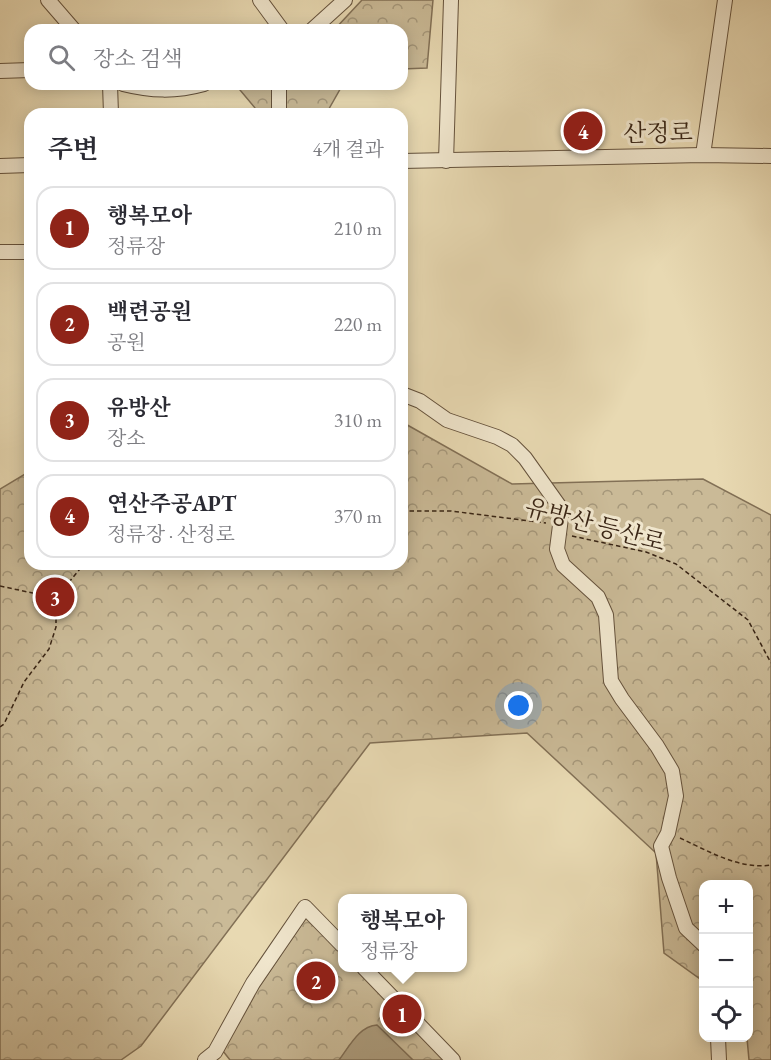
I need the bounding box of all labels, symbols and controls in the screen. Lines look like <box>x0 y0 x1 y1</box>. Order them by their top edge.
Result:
search box <box>24 24 408 90</box>
icon: search <box>45 41 78 74</box>
text: 장소 검색 <box>93 44 182 73</box>
pin: 4 <box>564 108 602 154</box>
street label: 산정로 <box>623 116 693 149</box>
text: 주변 <box>48 132 98 166</box>
text: 4개 결과 <box>312 136 384 162</box>
text: 행복모아 <box>107 201 192 230</box>
text: 1 <box>64 215 75 241</box>
text: 210 m <box>334 215 382 241</box>
text: 정류장 <box>107 233 165 259</box>
text: 백련공원 <box>107 297 192 326</box>
text: 2 <box>64 311 75 337</box>
text: 220 m <box>334 311 382 337</box>
text: 공원 <box>107 329 146 355</box>
text: 유방산 <box>107 393 171 422</box>
text: 3 <box>64 407 75 433</box>
text: 310 m <box>334 407 382 433</box>
text: 장소 <box>107 425 146 451</box>
text: 연산주공APT <box>107 489 236 518</box>
street label: 유방산 등산로 <box>522 491 669 558</box>
text: 4 <box>64 503 75 529</box>
text: 370 m <box>334 503 382 529</box>
text: 정류장 · 산정로 <box>107 521 235 547</box>
pin: 3 <box>36 574 74 620</box>
your location <box>504 691 533 720</box>
map controls <box>699 880 753 1042</box>
button: + <box>699 880 753 934</box>
popup <box>338 894 467 972</box>
text: 행복모아 <box>360 906 445 935</box>
button: − <box>699 934 753 988</box>
text: 정류장 <box>360 938 418 964</box>
pin: 2 <box>296 958 336 1004</box>
button: locate <box>699 988 753 1042</box>
pin: 1 <box>382 992 422 1036</box>

